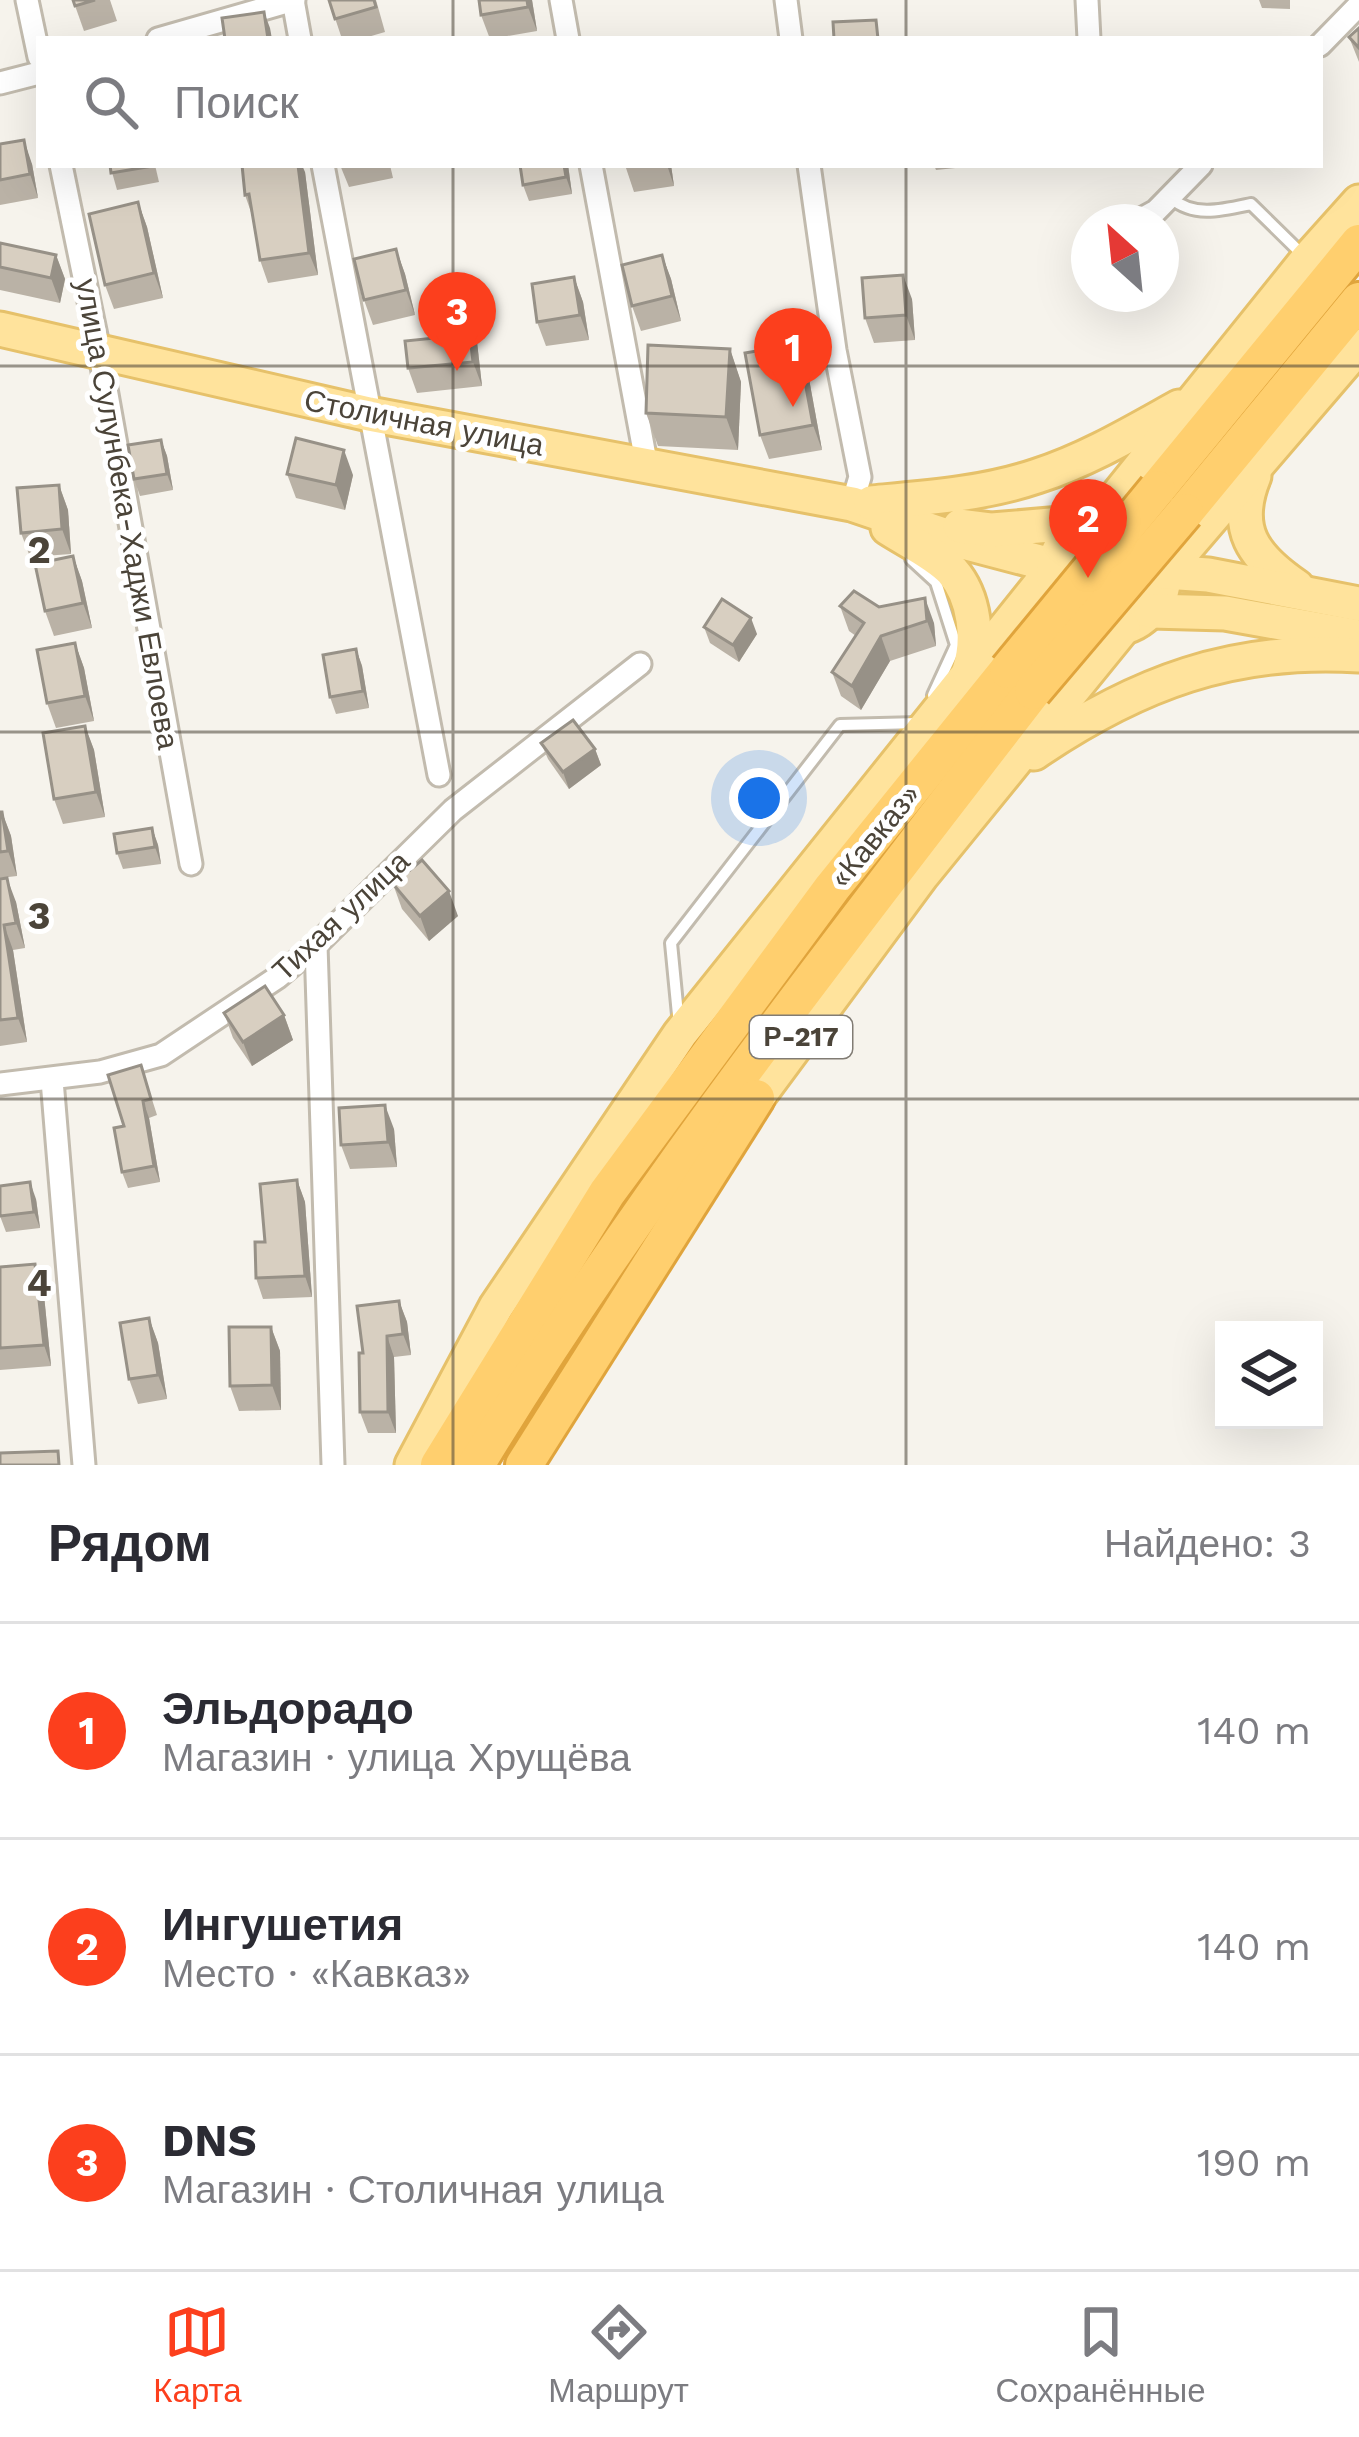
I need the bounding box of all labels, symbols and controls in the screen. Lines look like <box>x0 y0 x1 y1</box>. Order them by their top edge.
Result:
search box <box>36 36 1323 168</box>
icon: search <box>78 69 144 135</box>
text: Поиск <box>174 76 299 129</box>
north arrow <box>1071 204 1179 312</box>
pin: 3 <box>418 272 496 371</box>
street label: улица Сулунбека-Хаджи Евлоева <box>69 276 186 752</box>
pin: 1 <box>754 308 832 407</box>
street label: Столичная улица <box>301 382 547 463</box>
pin: 2 <box>1049 479 1127 578</box>
text: 2 <box>27 527 51 572</box>
your location <box>729 768 789 828</box>
street label: «Кавказ» <box>822 777 927 895</box>
street label: Тихая улица <box>265 843 416 988</box>
text: 3 <box>27 893 51 938</box>
road number: Р-217 <box>750 1016 852 1058</box>
text: 4 <box>26 1260 52 1305</box>
map controls <box>1215 1321 1323 1429</box>
button: layers <box>1215 1321 1323 1429</box>
text: Рядом <box>48 1514 212 1573</box>
text: Найдено: 3 <box>1104 1521 1311 1566</box>
text: Эльдорадо <box>162 1682 414 1735</box>
text: 1 <box>79 1708 95 1753</box>
text: 140 m <box>1197 1708 1311 1753</box>
text: Магазин · улица Хрущёва <box>162 1735 631 1780</box>
text: Ингушетия <box>162 1898 403 1951</box>
text: 2 <box>75 1924 99 1969</box>
text: 140 m <box>1197 1924 1311 1969</box>
text: Место · «Кавказ» <box>162 1951 471 1996</box>
text: DNS <box>162 2114 257 2167</box>
text: 3 <box>75 2140 99 2185</box>
text: 190 m <box>1197 2140 1311 2185</box>
text: Магазин · Столичная улица <box>162 2167 664 2212</box>
tab: Карта <box>153 2299 242 2410</box>
tab: Маршрут <box>548 2299 689 2410</box>
tab: Сохранённые <box>996 2299 1206 2410</box>

